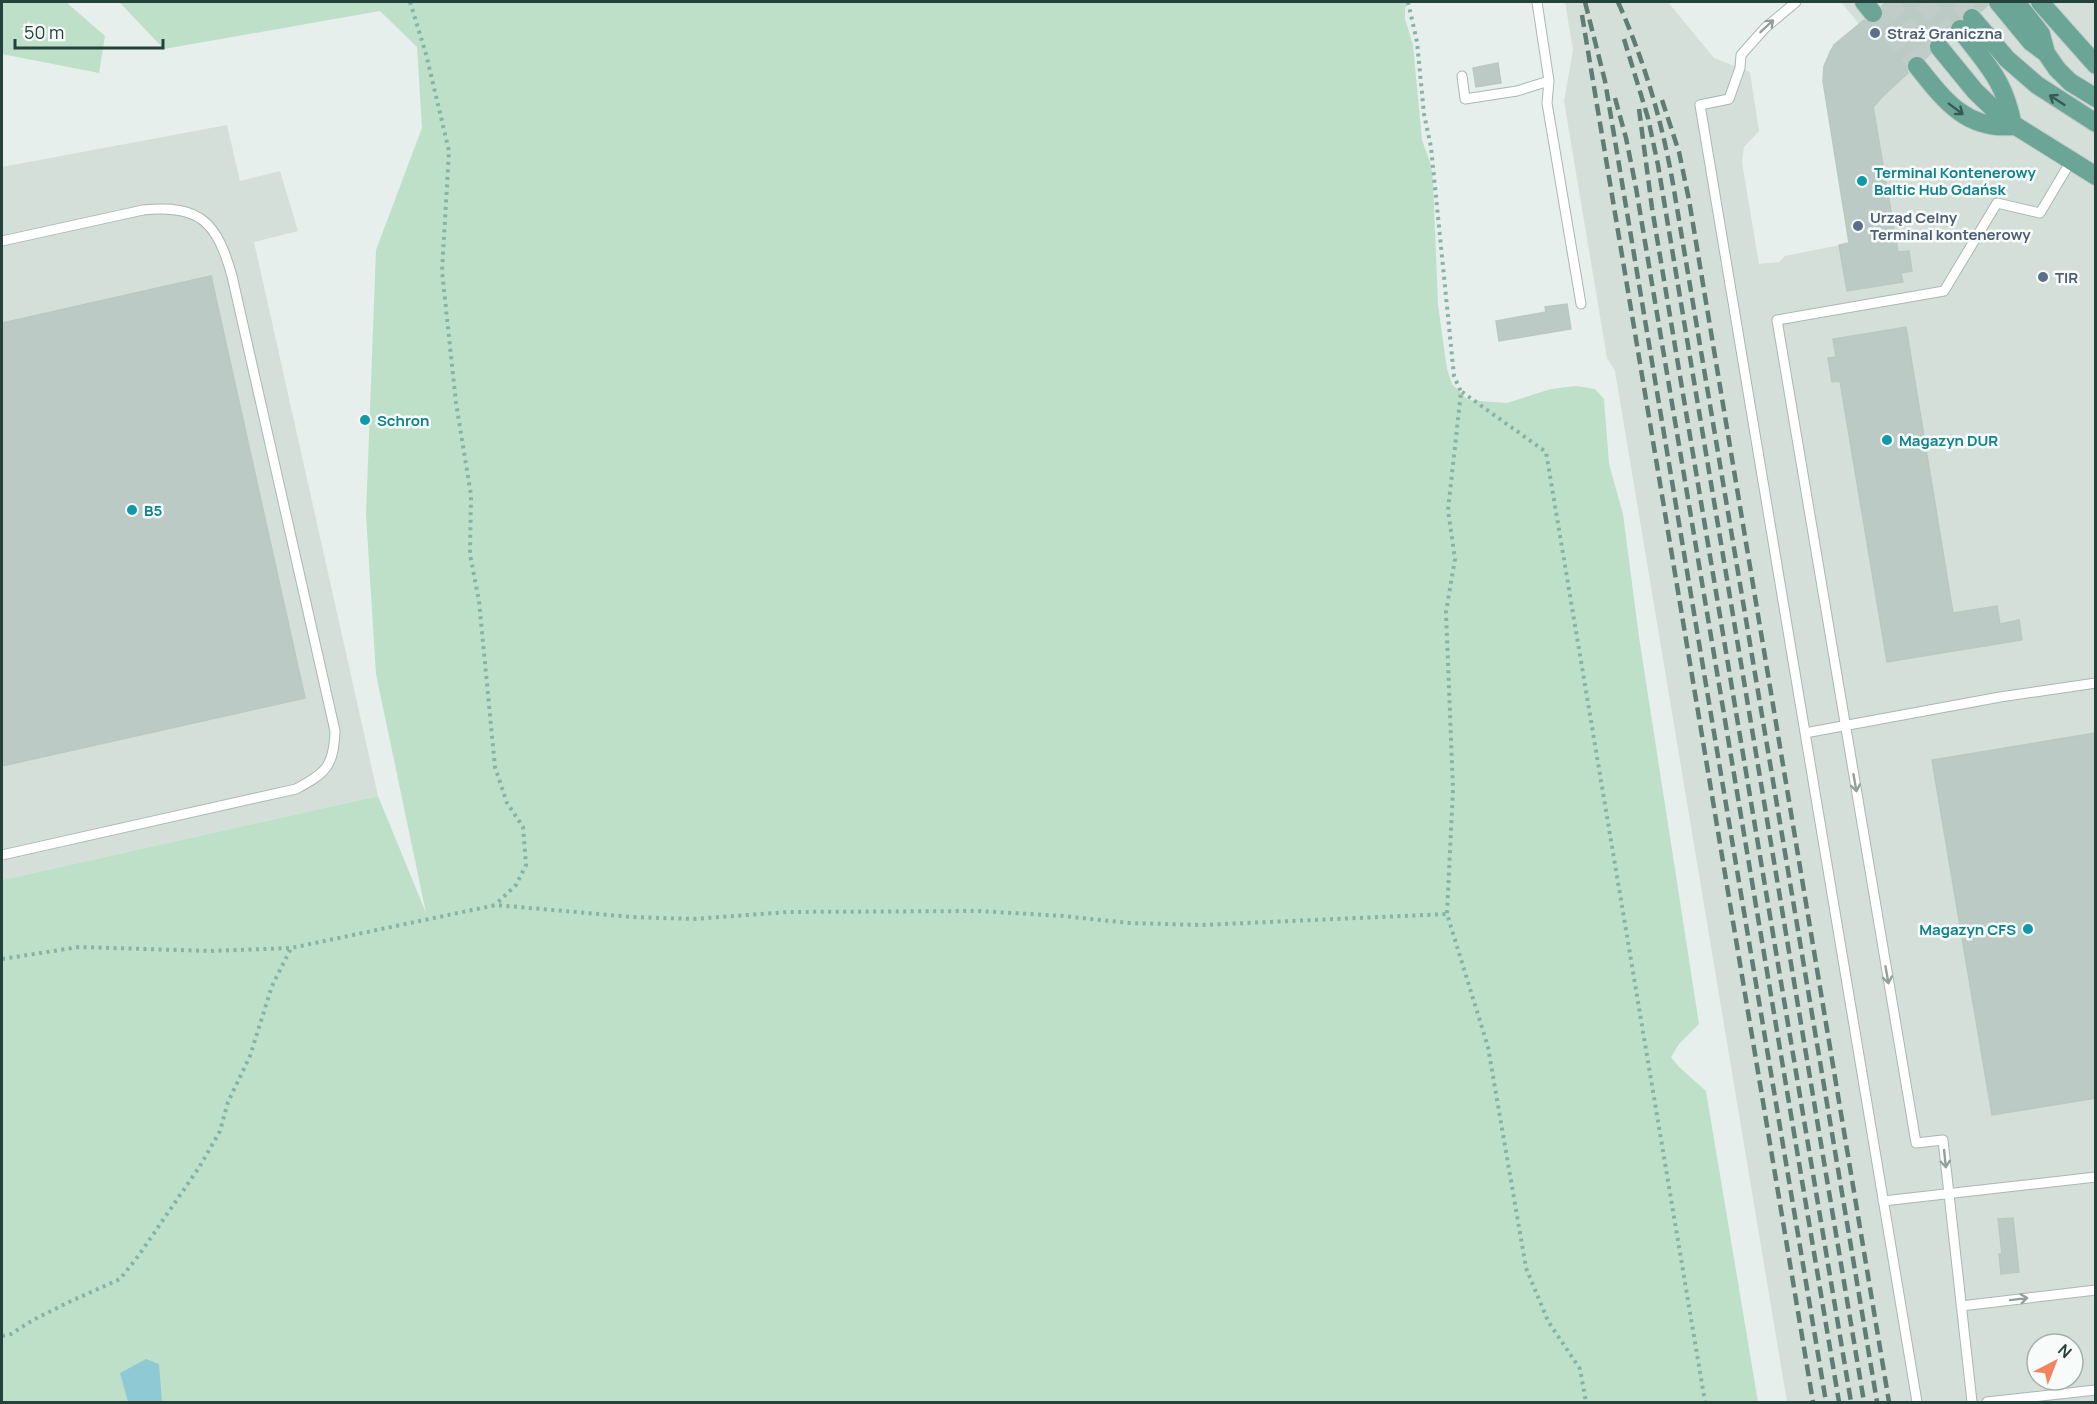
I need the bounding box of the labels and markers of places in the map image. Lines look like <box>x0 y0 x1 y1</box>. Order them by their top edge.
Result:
place label: Straż Graniczna <box>1887 23 2002 44</box>
marker: Straż Graniczna <box>1868 26 1882 40</box>
place label: Terminal Kontenerowy Baltic Hub Gdańsk <box>1874 162 2037 200</box>
marker: Terminal Kontenerowy Baltic Hub Gdańsk <box>1855 174 1869 188</box>
place label: Urząd Celny Terminal kontenerowy <box>1870 207 2031 245</box>
marker: Urząd Celny Terminal kontenerowy <box>1851 219 1865 233</box>
place label: TIR <box>2055 267 2078 288</box>
marker: TIR <box>2036 270 2050 284</box>
place label: Schron <box>377 410 429 431</box>
marker: Schron <box>358 413 372 427</box>
place label: Magazyn DUR <box>1899 430 1998 451</box>
marker: Magazyn DUR <box>1880 433 1894 447</box>
place label: B5 <box>144 500 162 521</box>
marker: B5 <box>125 503 139 517</box>
place label: Magazyn CFS <box>1919 919 2016 940</box>
marker: Magazyn CFS <box>2021 922 2035 936</box>

